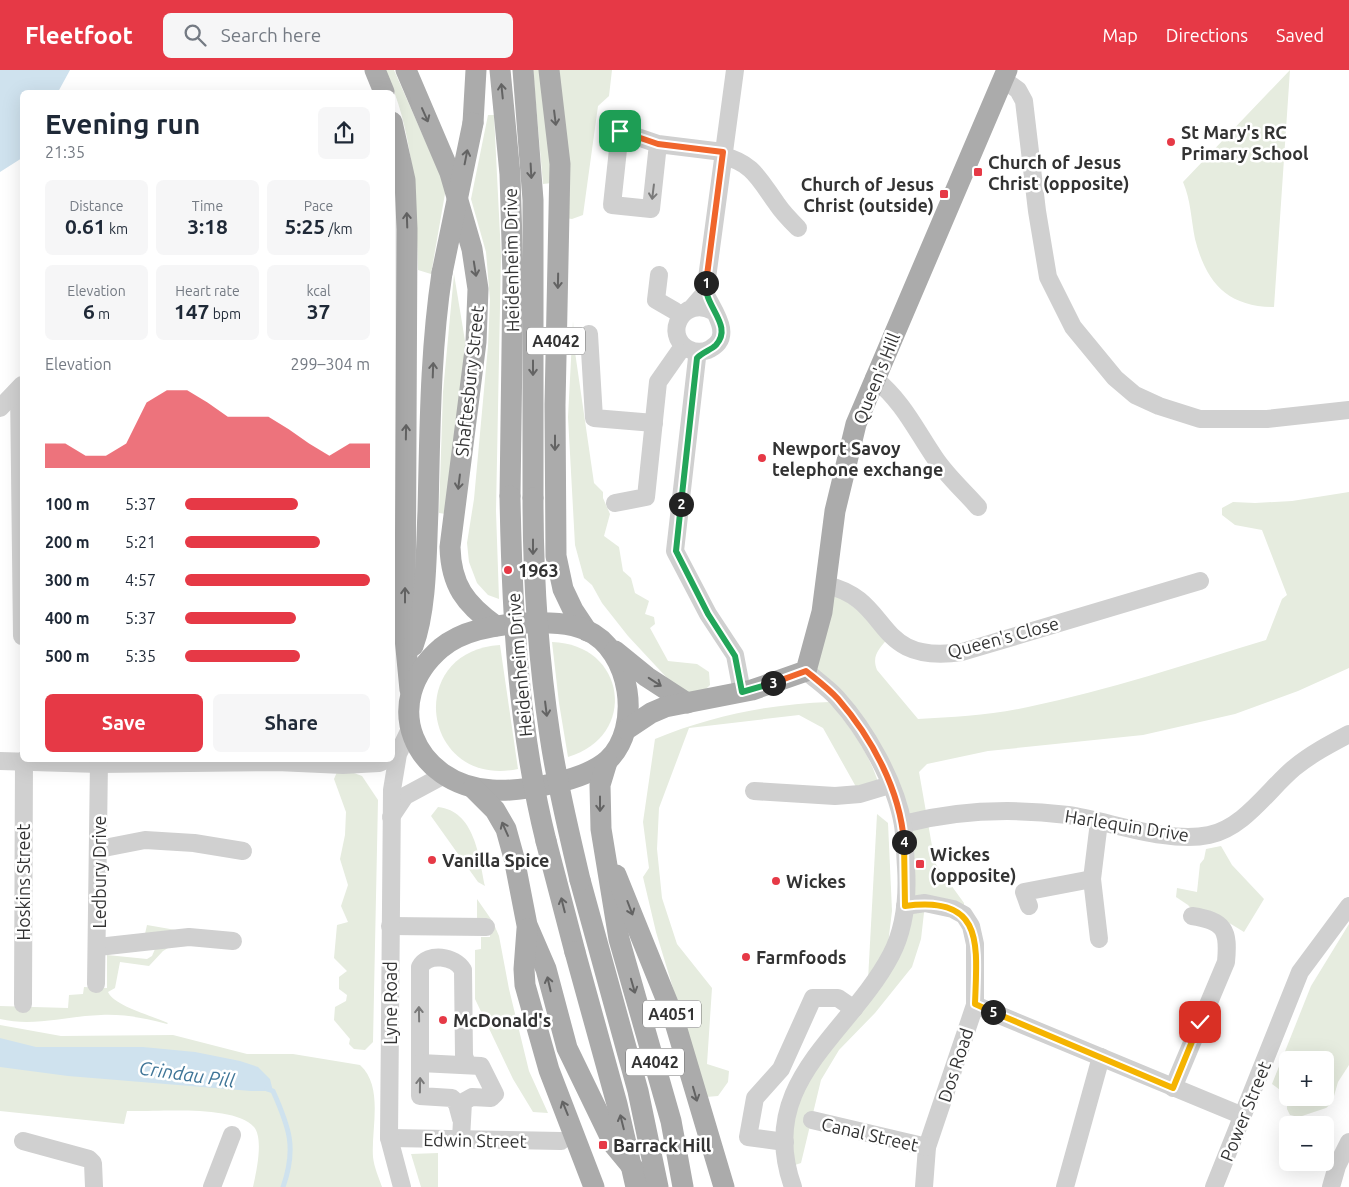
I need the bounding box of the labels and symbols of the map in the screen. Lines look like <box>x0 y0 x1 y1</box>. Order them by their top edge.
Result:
one-way arrow <box>497 83 507 99</box>
one-way arrow <box>420 107 430 122</box>
one-way arrow <box>550 110 560 126</box>
pin <box>599 110 641 152</box>
place label: St Mary's RC Primary School <box>1181 122 1309 163</box>
marker: St Mary's RC Primary School <box>1165 136 1177 148</box>
one-way arrow <box>462 149 471 165</box>
place label: Church of Jesus Christ (opposite) <box>988 152 1130 194</box>
one-way arrow <box>527 163 536 179</box>
marker: Church of Jesus Christ (opposite) <box>972 166 984 178</box>
place label: Church of Jesus Christ (outside) <box>801 174 934 216</box>
one-way arrow <box>648 184 658 200</box>
street label: Heidenheim Drive <box>500 188 522 332</box>
marker: Church of Jesus Christ (outside) <box>938 188 950 200</box>
one-way arrow <box>402 212 412 228</box>
one-way arrow <box>471 260 481 276</box>
pin: 1 <box>694 270 718 296</box>
one-way arrow <box>553 272 562 288</box>
street label: Shaftesbury Street <box>451 305 487 457</box>
road number: A4042 <box>527 328 585 354</box>
street label: Queen's Hill <box>849 329 904 427</box>
one-way arrow <box>528 360 538 376</box>
one-way arrow <box>428 362 438 378</box>
one-way arrow <box>401 424 411 440</box>
one-way arrow <box>550 435 559 451</box>
place label: Newport Savoy telephone exchange <box>772 438 943 479</box>
marker: Newport Savoy telephone exchange <box>756 452 768 464</box>
one-way arrow <box>453 474 463 490</box>
pin: 2 <box>668 492 694 516</box>
one-way arrow <box>528 538 538 555</box>
place label: 1963 <box>518 560 559 580</box>
marker: 1963 <box>502 564 514 576</box>
one-way arrow <box>400 587 410 603</box>
street label: Heidenheim Drive <box>503 592 535 738</box>
street label: Queen's Close <box>945 613 1061 662</box>
pin: 3 <box>760 670 786 696</box>
one-way arrow <box>648 677 662 687</box>
one-way arrow <box>542 700 552 716</box>
one-way arrow <box>595 796 605 812</box>
street label: Harlequin Drive <box>1064 805 1190 845</box>
street label: Ledbury Drive <box>89 815 109 929</box>
one-way arrow <box>499 822 509 837</box>
street label: Hoskins Street <box>13 824 33 940</box>
pin: 4 <box>892 830 916 854</box>
place label: Wickes (opposite) <box>930 844 1017 886</box>
place label: Vanilla Spice <box>442 850 549 870</box>
marker: Vanilla Spice <box>426 854 438 866</box>
marker: Wickes (opposite) <box>914 858 926 870</box>
place label: Wickes <box>786 871 846 891</box>
marker: Wickes <box>770 875 782 887</box>
one-way arrow <box>557 897 567 913</box>
one-way arrow <box>626 900 636 915</box>
place label: Farmfoods <box>756 947 847 967</box>
marker: Farmfoods <box>740 951 752 963</box>
street label: Lyne Road <box>380 961 400 1045</box>
one-way arrow <box>544 977 553 993</box>
one-way arrow <box>628 978 638 994</box>
pin: 5 <box>980 1000 1006 1024</box>
road number: A4051 <box>643 1001 701 1028</box>
pin <box>1179 1001 1221 1043</box>
one-way arrow <box>414 1006 424 1022</box>
place label: McDonald's <box>453 1010 551 1030</box>
marker: McDonald's <box>437 1014 449 1026</box>
street label: Dos Road <box>934 1025 976 1105</box>
road number: A4042 <box>626 1049 684 1076</box>
water label: Crindau Pill <box>138 1056 237 1092</box>
street label: Power Street <box>1216 1058 1274 1164</box>
one-way arrow <box>415 1078 425 1094</box>
one-way arrow <box>691 1086 701 1102</box>
one-way arrow <box>559 1101 568 1116</box>
street label: Canal Street <box>820 1113 920 1155</box>
one-way arrow <box>617 1115 626 1131</box>
street label: Edwin Street <box>423 1129 527 1151</box>
place label: Barrack Hill <box>613 1135 712 1155</box>
marker: Barrack Hill <box>597 1139 609 1151</box>

